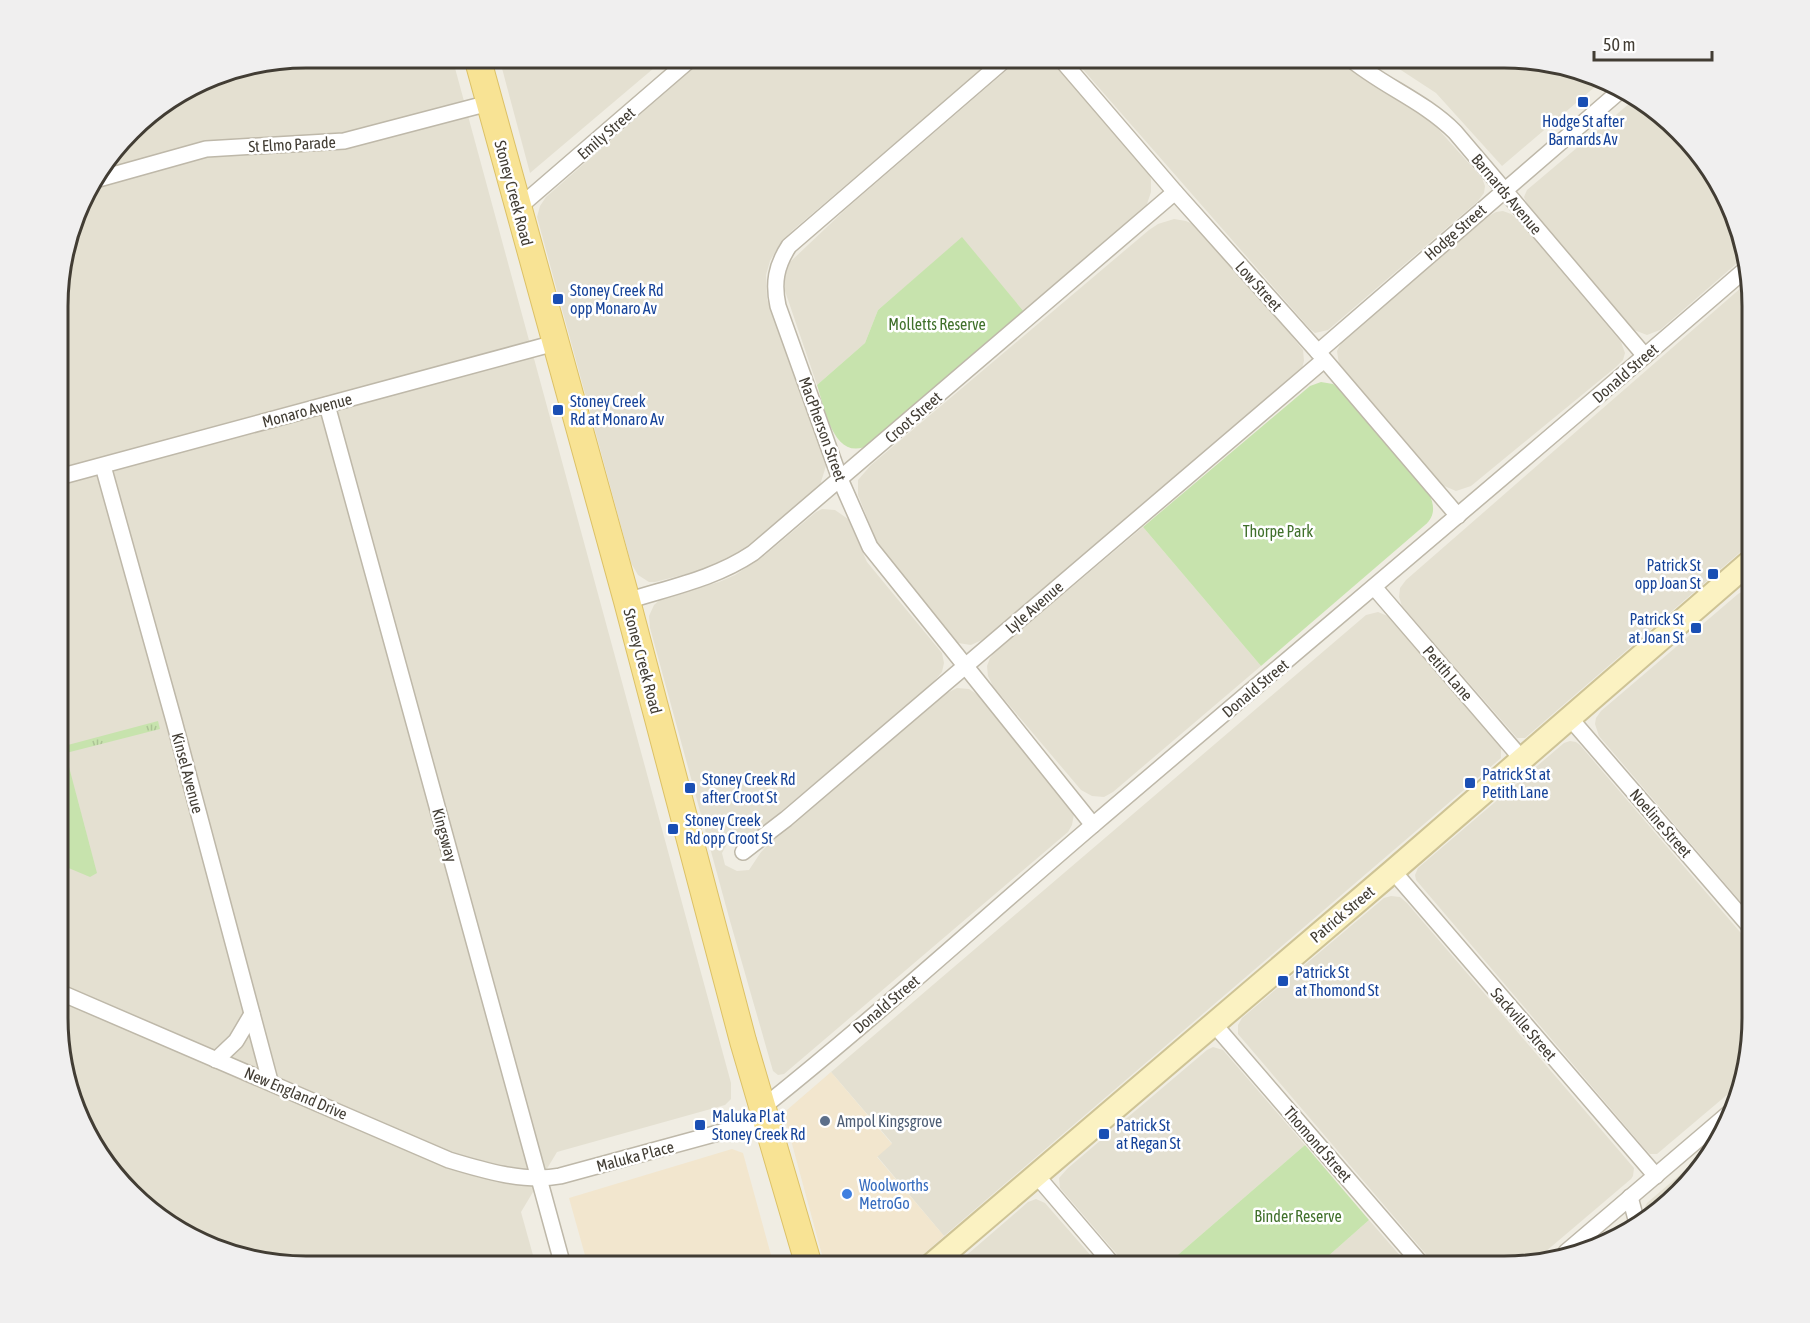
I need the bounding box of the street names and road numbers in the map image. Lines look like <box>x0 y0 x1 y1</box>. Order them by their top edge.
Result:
street label: Emily Street <box>574 103 639 164</box>
street label: St Elmo Parade <box>248 133 336 155</box>
street label: Stoney Creek Road <box>490 138 537 248</box>
street label: Barnards Avenue <box>1468 150 1546 238</box>
street label: Hodge Street <box>1421 200 1490 264</box>
street label: Low Street <box>1232 258 1286 315</box>
street label: Donald Street <box>1589 339 1662 406</box>
street label: MacPherson Street <box>796 374 850 484</box>
street label: Croot Street <box>881 387 945 446</box>
street label: Monaro Avenue <box>260 389 354 431</box>
street label: Lyle Avenue <box>1002 577 1067 638</box>
street label: Stoney Creek Road <box>619 606 666 716</box>
street label: Petith Lane <box>1419 642 1477 704</box>
street label: Donald Street <box>1218 655 1292 721</box>
street label: Kinsel Avenue <box>169 731 207 815</box>
street label: Noeline Street <box>1626 785 1696 861</box>
street label: Kingsway <box>428 806 461 865</box>
street label: Patrick Street <box>1306 882 1378 946</box>
street label: Donald Street <box>849 971 923 1037</box>
street label: Sackville Street <box>1488 984 1561 1064</box>
street label: New England Drive <box>241 1063 350 1124</box>
street label: Thomond Street <box>1280 1103 1356 1186</box>
street label: Maluka Place <box>594 1137 676 1175</box>

